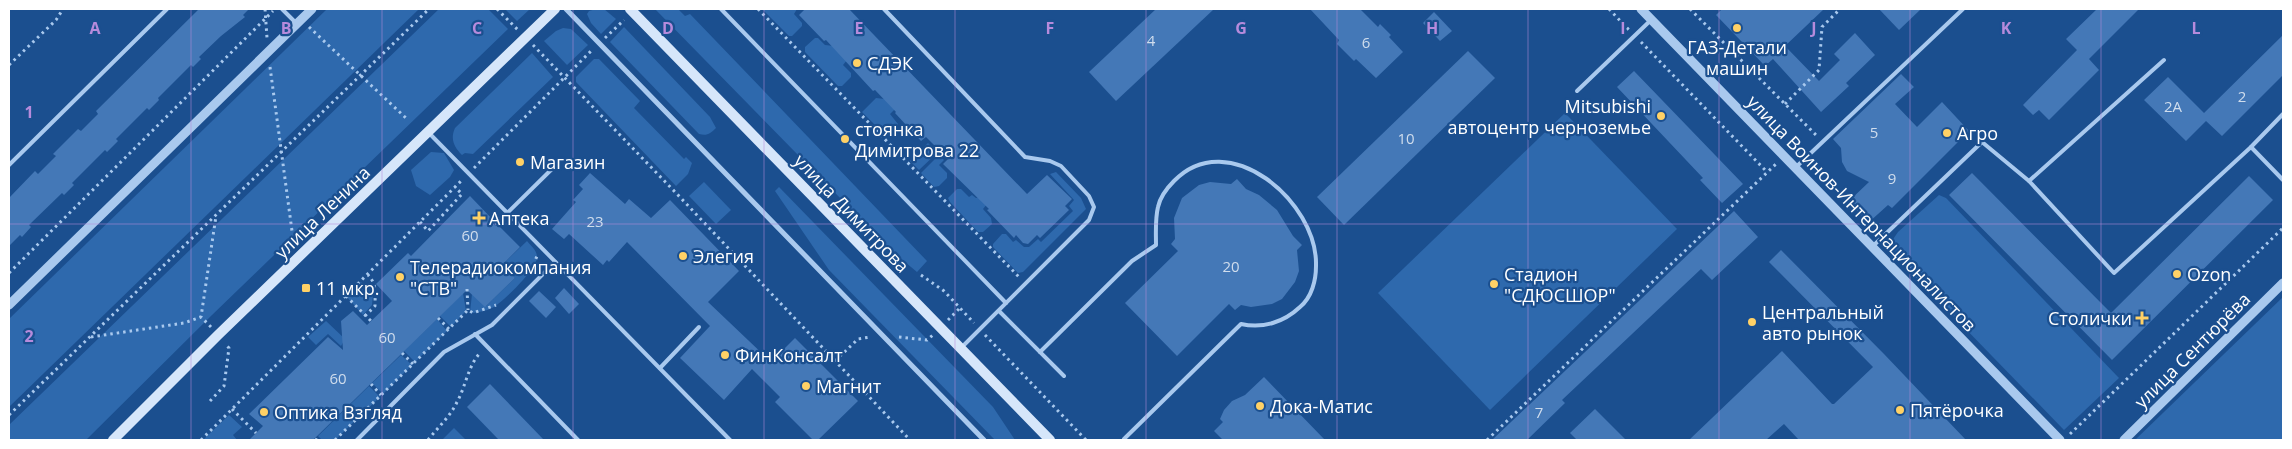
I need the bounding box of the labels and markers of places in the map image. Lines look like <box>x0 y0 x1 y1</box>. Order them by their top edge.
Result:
marker: ГАЗ-Детали машин <box>1731 22 1743 34</box>
place label: ГАЗ-Детали машин <box>1687 35 1787 80</box>
place label: СДЭК <box>867 51 913 75</box>
marker: СДЭК <box>851 57 863 69</box>
place label: Mitsubishi автоцентр черноземье <box>1447 94 1651 139</box>
marker: Mitsubishi автоцентр черноземье <box>1655 110 1667 122</box>
place label: стоянка Димитрова 22 <box>855 117 979 162</box>
place label: Агро <box>1957 121 1998 145</box>
marker: Агро <box>1941 127 1953 139</box>
marker: стоянка Димитрова 22 <box>839 133 851 145</box>
place label: Магазин <box>530 150 606 174</box>
marker: Магазин <box>514 156 526 168</box>
place label: Аптека <box>489 206 549 230</box>
marker: Аптека <box>473 212 485 224</box>
place label: Элегия <box>693 244 754 268</box>
marker: Элегия <box>677 250 689 262</box>
place label: Телерадиокомпания "СТВ" <box>410 255 591 300</box>
place label: Стадион "СДЮСШОР" <box>1504 262 1616 307</box>
place label: Ozon <box>2187 262 2231 286</box>
marker: Ozon <box>2171 268 2183 280</box>
marker: Телерадиокомпания "СТВ" <box>394 271 406 283</box>
place label: 11 мкр. <box>316 276 380 300</box>
marker: Стадион "СДЮСШОР" <box>1488 278 1500 290</box>
marker: 11 мкр. <box>300 282 312 294</box>
place label: Центральный авто рынок <box>1762 300 1884 345</box>
place label: Столички <box>2048 306 2132 330</box>
marker: Столички <box>2136 312 2148 324</box>
marker: Центральный авто рынок <box>1746 316 1758 328</box>
place label: ФинКонсалт <box>735 343 843 367</box>
marker: ФинКонсалт <box>719 349 731 361</box>
place label: Магнит <box>816 374 882 398</box>
marker: Магнит <box>800 380 812 392</box>
place label: Дока-Матис <box>1270 394 1373 418</box>
place label: Пятёрочка <box>1910 398 2004 422</box>
place label: Оптика Взгляд <box>274 400 402 424</box>
marker: Дока-Матис <box>1254 400 1266 412</box>
marker: Пятёрочка <box>1894 404 1906 416</box>
marker: Оптика Взгляд <box>258 406 270 418</box>

